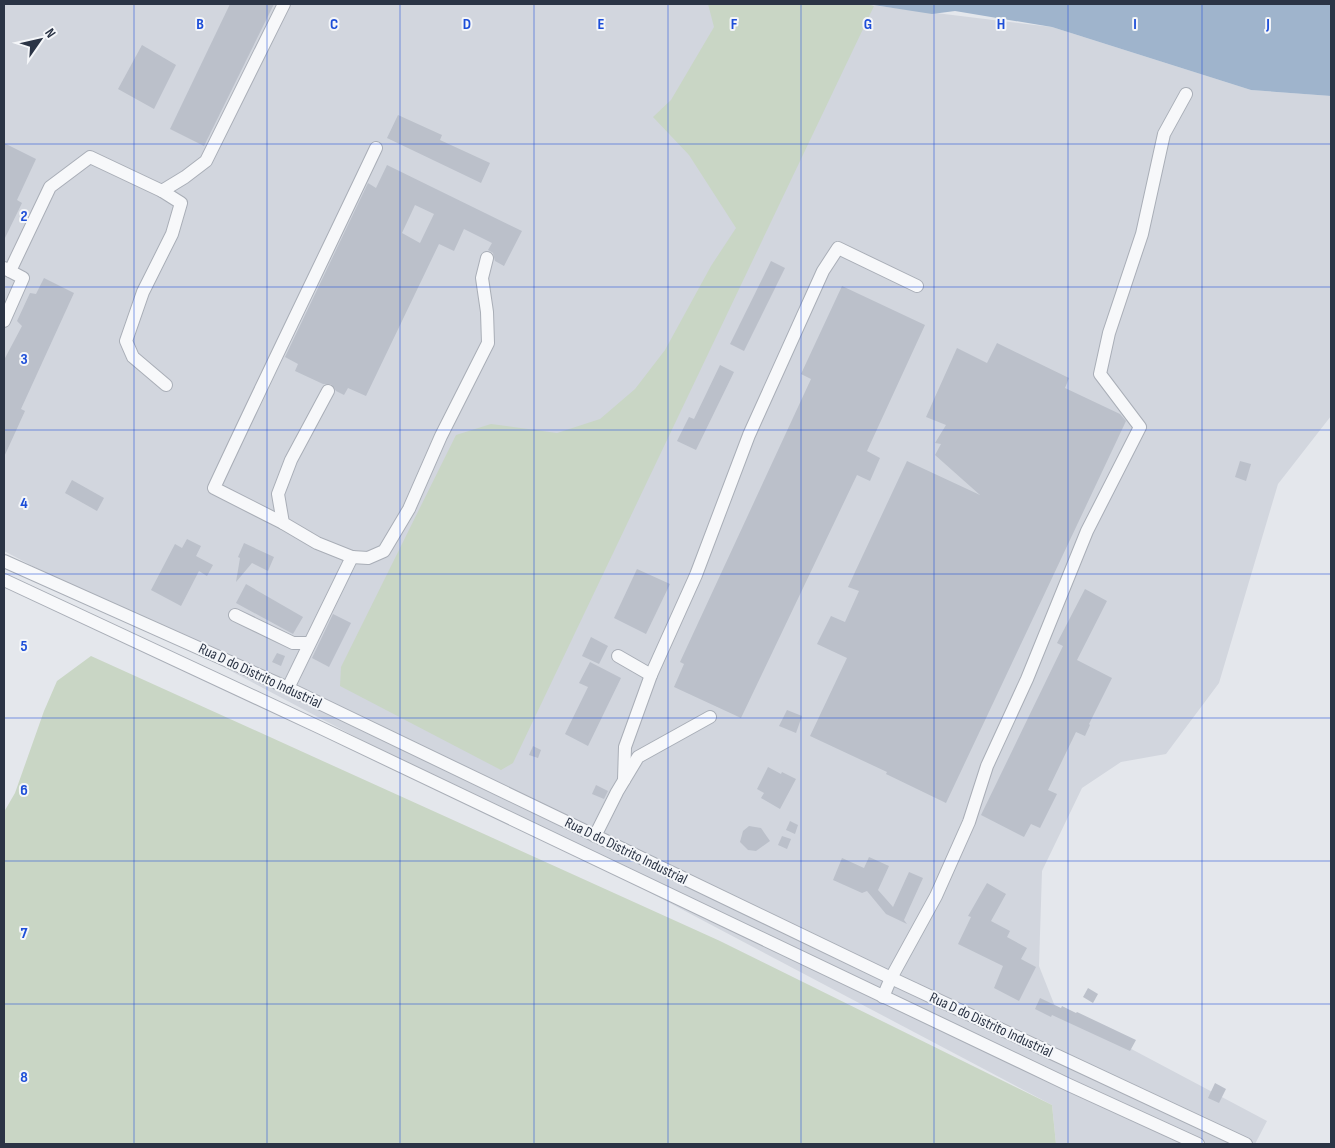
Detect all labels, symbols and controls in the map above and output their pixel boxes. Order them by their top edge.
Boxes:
north arrow [15,15,65,65]
text: B [196,15,204,34]
text: C [330,15,338,34]
text: D [463,15,471,34]
text: E [598,15,605,34]
text: F [731,15,738,34]
text: G [864,15,872,34]
text: H [997,15,1005,34]
text: I [1133,15,1137,34]
text: J [1265,15,1270,34]
text: N [41,25,60,41]
text: 2 [20,207,28,226]
text: 3 [20,350,28,369]
text: 4 [20,494,28,513]
text: 5 [20,637,28,656]
street label: Rua D do Distrito Industrial [195,639,325,713]
text: 6 [20,781,28,800]
street label: Rua D do Distrito Industrial [562,813,690,889]
text: 7 [21,924,28,943]
street label: Rua D do Distrito Industrial [926,988,1056,1062]
text: 8 [20,1068,28,1087]

